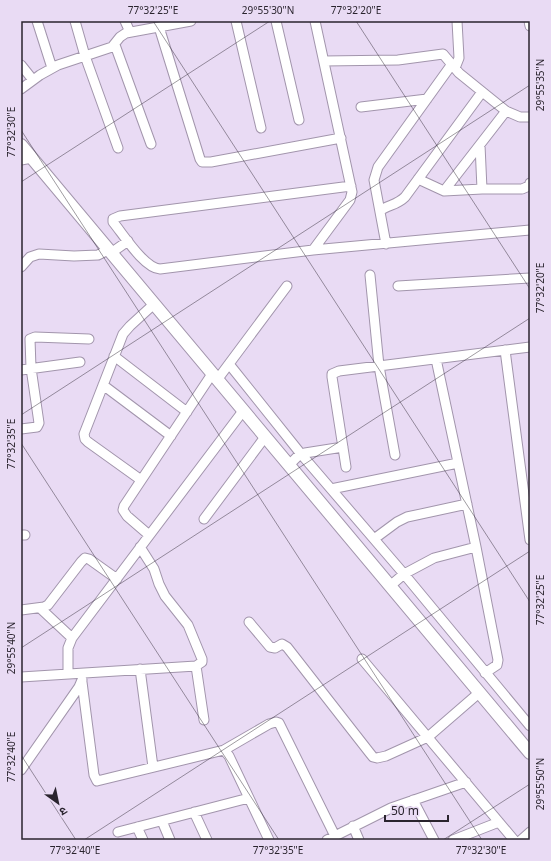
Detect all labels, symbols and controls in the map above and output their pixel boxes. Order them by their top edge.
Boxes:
text: 77°32'25"E [128,3,178,17]
text: 29°55'30"N [242,3,294,17]
text: 77°32'20"E [331,3,381,17]
text: 29°55'35"N [533,59,547,111]
text: 77°32'30"E [4,107,18,157]
text: 77°32'20"E [533,263,547,313]
text: 77°32'35"E [4,419,18,469]
text: 77°32'25"E [533,575,547,625]
text: 29°55'40"N [4,622,18,674]
text: 77°32'40"E [4,732,18,782]
text: 29°55'50"N [533,758,547,810]
north arrow [38,783,78,823]
scale bar [385,797,448,823]
text: 50 m [391,802,419,819]
text: उ [56,804,71,820]
text: 77°32'40"E [50,843,100,857]
text: 77°32'35"E [253,843,303,857]
text: 77°32'30"E [456,843,506,857]

